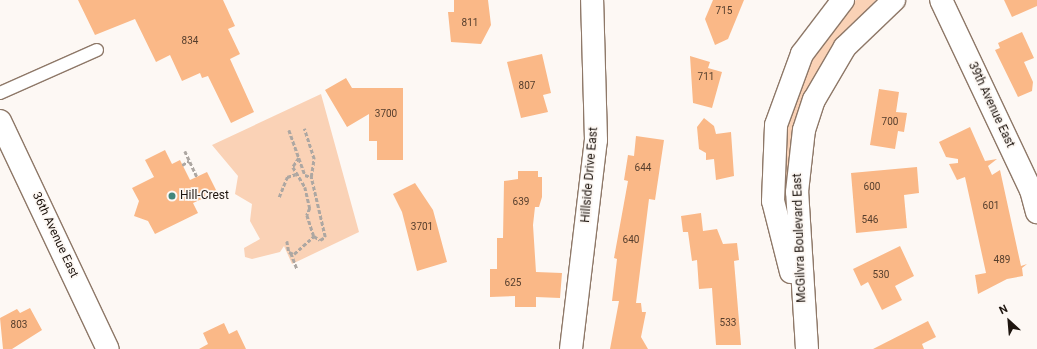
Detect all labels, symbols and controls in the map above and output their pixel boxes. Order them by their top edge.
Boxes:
house number: 715 [716,5,732,17]
house number: 811 [462,17,478,29]
house number: 834 [182,35,198,47]
street label: 39th Avenue East [965,60,1017,150]
house number: 711 [698,71,714,83]
house number: 807 [519,80,535,92]
house number: 3700 [375,108,397,120]
house number: 700 [882,116,898,128]
street label: Hillside Drive East [579,127,601,223]
house number: 644 [635,162,651,174]
street label: McGilvra Boulevard East [791,173,809,303]
house number: 600 [864,181,880,193]
place label: Hill-Crest [180,189,229,203]
street label: 36th Avenue East [29,190,81,280]
marker: Hill-Crest [167,191,177,201]
house number: 639 [513,196,529,208]
house number: 601 [983,200,999,212]
house number: 546 [862,214,878,226]
house number: 3701 [411,221,433,233]
house number: 640 [623,234,639,246]
house number: 489 [994,254,1010,266]
house number: 530 [873,269,889,281]
house number: 625 [505,277,521,289]
north arrow [989,301,1029,341]
text: N [997,302,1010,317]
house number: 533 [720,317,736,329]
house number: 803 [11,319,27,331]

